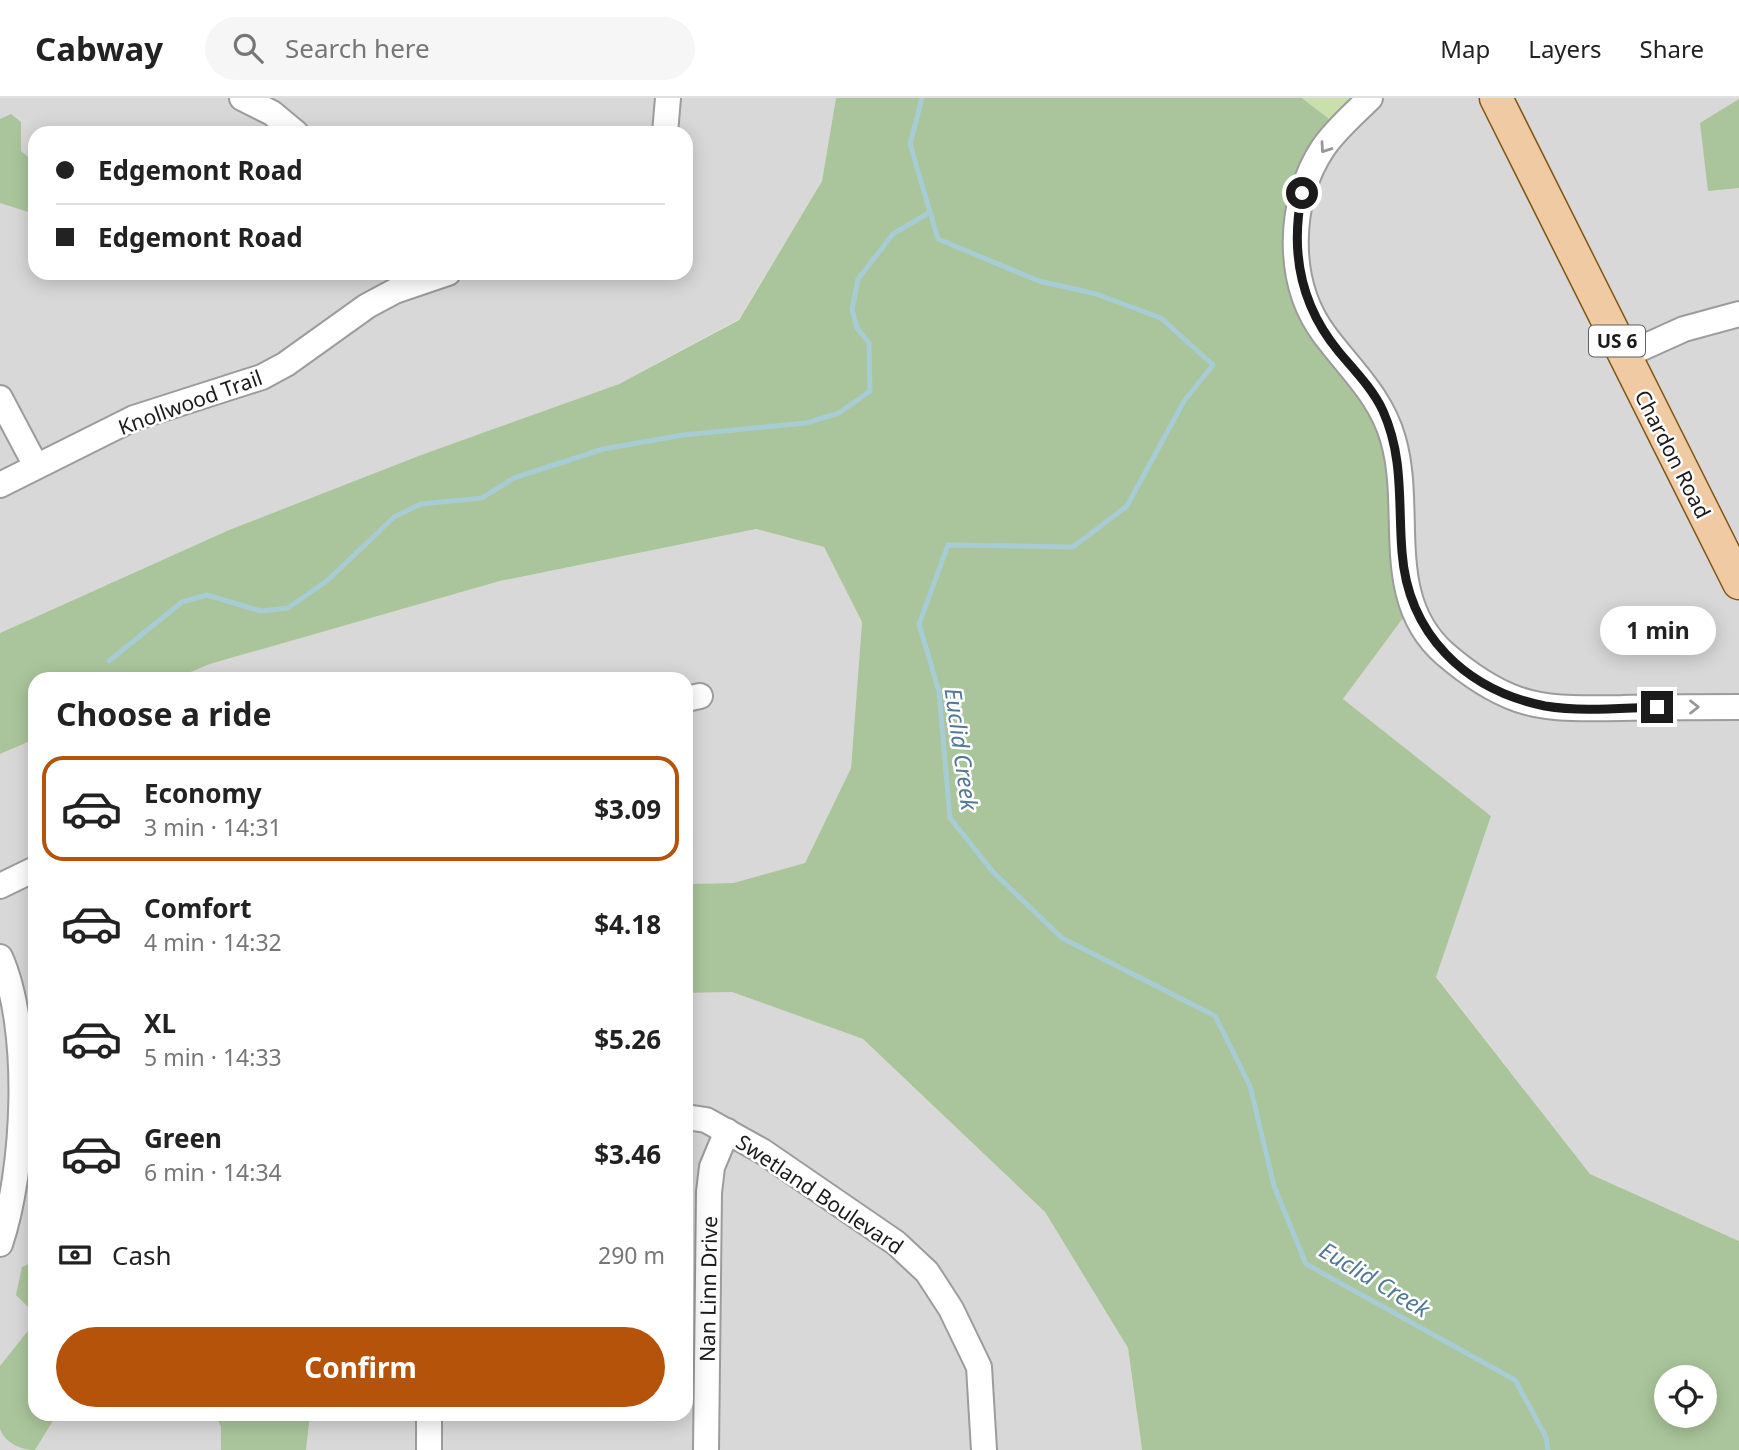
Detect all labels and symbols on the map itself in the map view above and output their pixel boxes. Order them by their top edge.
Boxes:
one-way arrow [1320,140,1333,153]
route start [1286,177,1318,209]
road number: US 6 [1589,326,1645,356]
street label: Knollwood Trail [114,363,266,441]
street label: Chardon Road [1629,385,1717,523]
callout: 1 min [1599,606,1715,654]
water label: Euclid Creek [938,686,987,814]
route end [1641,691,1673,723]
one-way arrow [1689,699,1700,715]
street label: Swetland Boulevard [731,1128,909,1260]
street label: Nan Linn Drive [693,1216,723,1362]
water label: Euclid Creek [1314,1234,1437,1325]

